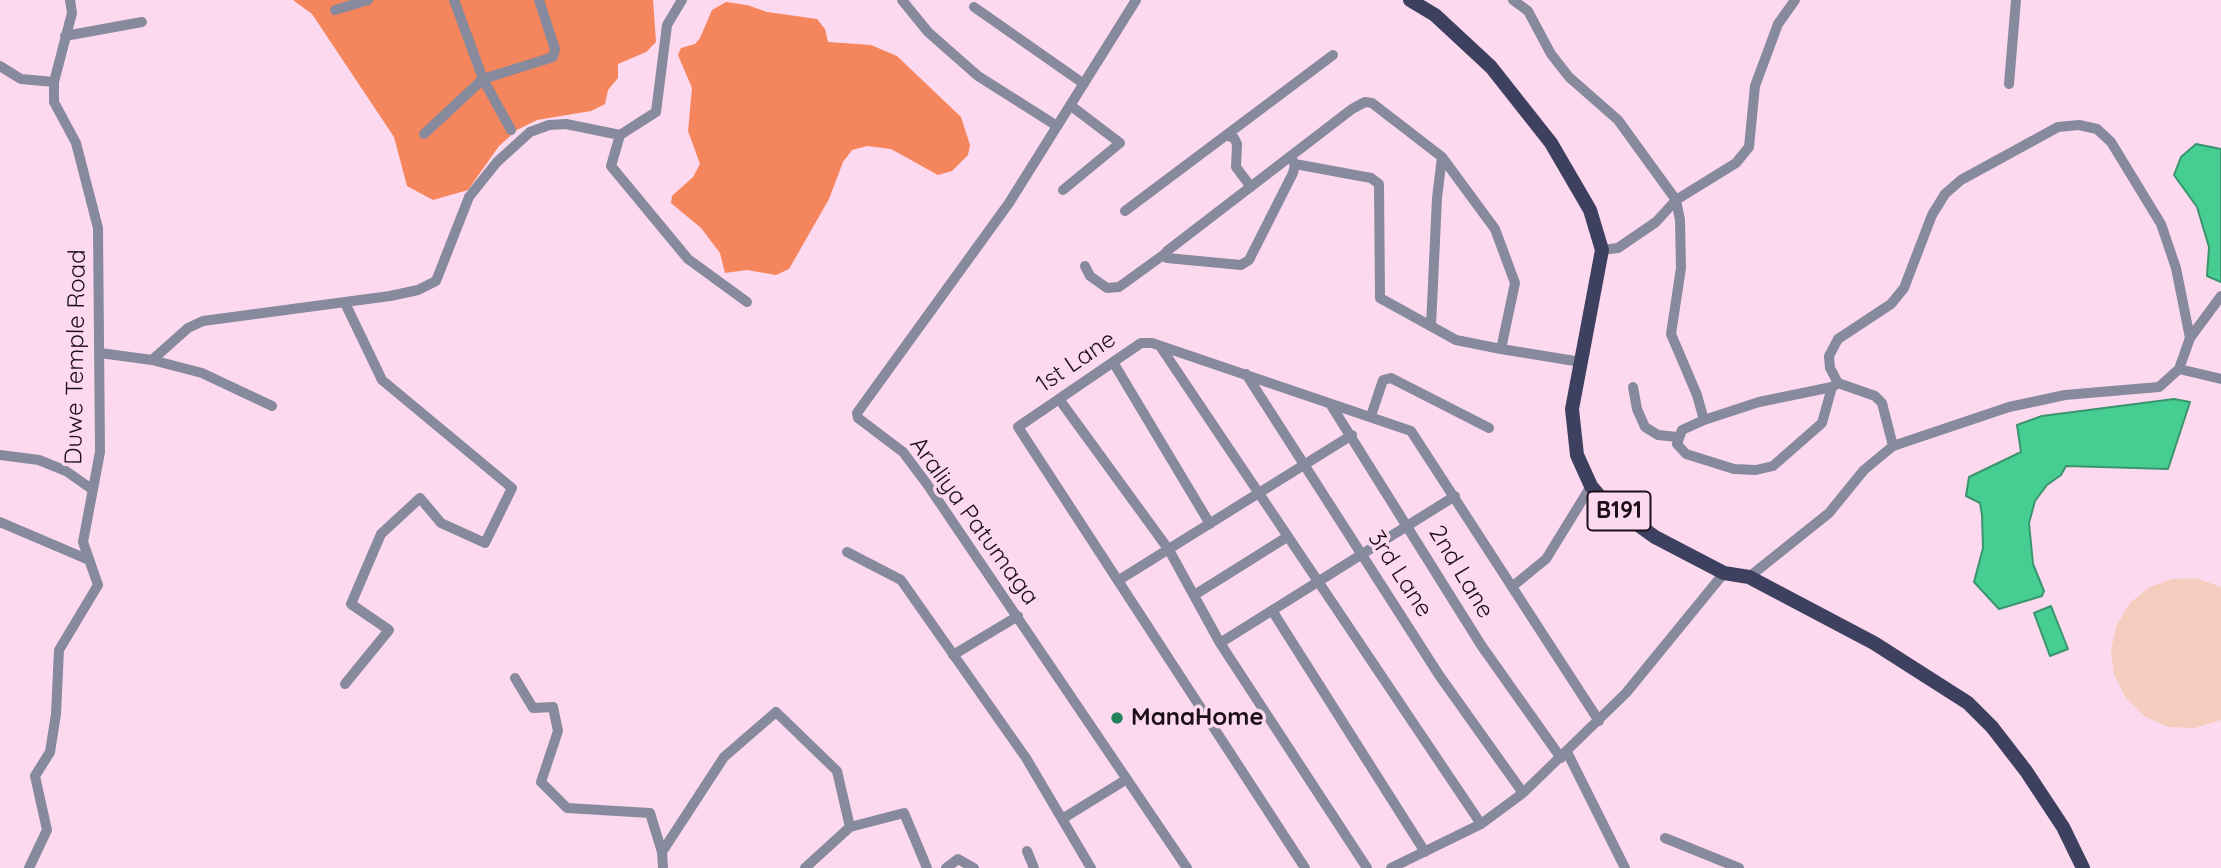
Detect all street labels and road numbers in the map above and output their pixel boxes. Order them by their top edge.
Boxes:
street label: Duwe Temple Road [60,249,92,465]
street label: 1st Lane [1031,325,1121,399]
street label: Araliya Patumaga [903,431,1045,611]
road number: B191 [1588,491,1650,530]
street label: 2nd Lane [1422,520,1500,624]
street label: 3rd Lane [1361,525,1439,623]

